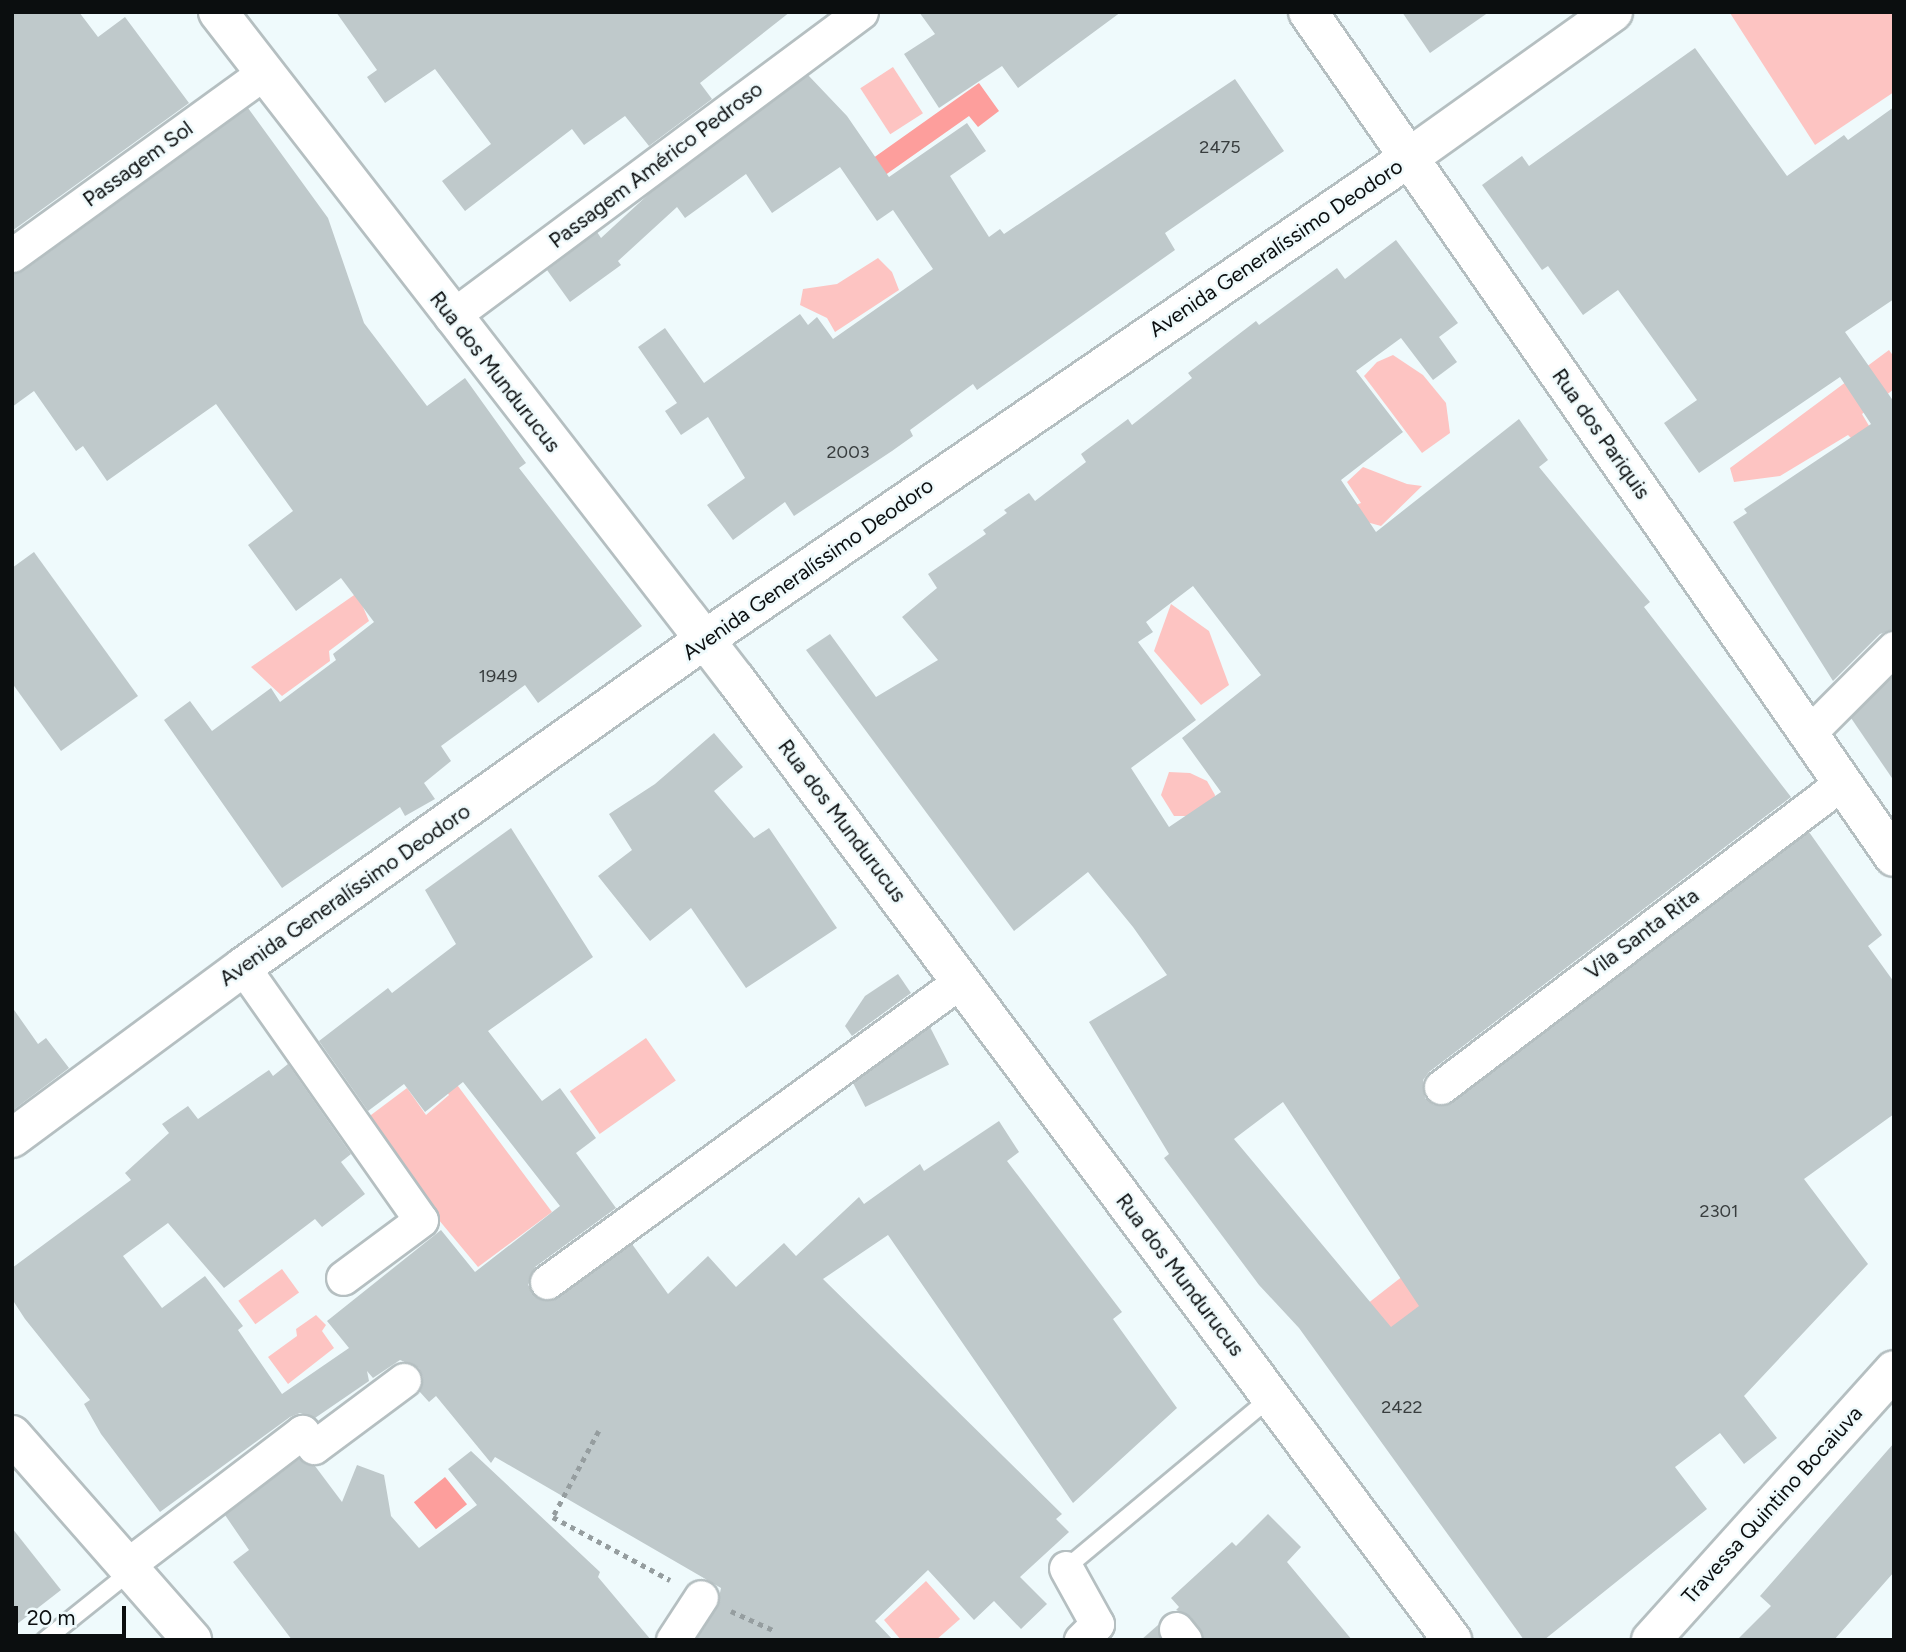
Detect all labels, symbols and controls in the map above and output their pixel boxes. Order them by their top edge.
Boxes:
street label: Passagem Américo Pedroso [544,76,768,254]
street label: Passagem Sol [78,116,198,212]
house number: 2475 [1199,136,1241,158]
street label: Avenida Generalíssimo Deodoro [1144,154,1408,342]
street label: Rua dos Mundurucus [424,287,566,457]
street label: Rua dos Pariquis [1547,364,1655,504]
house number: 2003 [827,441,869,463]
street label: Avenida Generalíssimo Deodoro [678,473,938,665]
house number: 1949 [479,665,517,687]
street label: Rua dos Mundurucus [773,735,911,907]
street label: Avenida Generalíssimo Deodoro [215,799,475,991]
street label: Vila Santa Rita [1580,883,1704,985]
street label: Rua dos Mundurucus [1111,1189,1249,1361]
house number: 2301 [1700,1200,1738,1222]
house number: 2422 [1381,1396,1423,1418]
street label: Travessa Quintino Bocaiuva [1676,1401,1868,1609]
scale bar [18,1592,130,1636]
text: 20 m [27,1605,75,1630]

